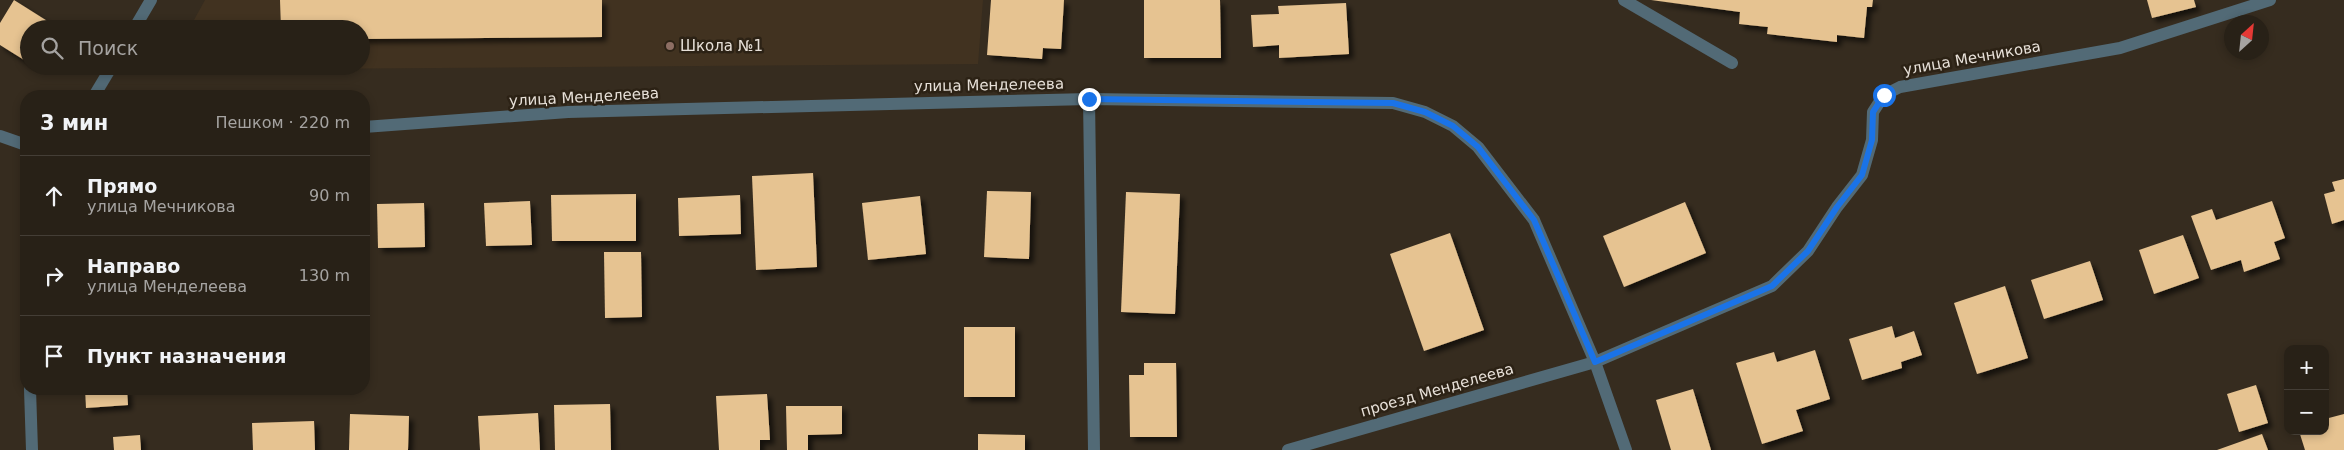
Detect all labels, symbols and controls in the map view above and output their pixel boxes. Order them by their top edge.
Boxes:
north arrow [2224,15,2269,60]
search box [20,20,370,75]
icon: search [38,34,66,62]
text: Поиск [78,37,138,59]
place label: Школа №1 [680,37,763,55]
street label: улица Мечникова [1902,37,2042,79]
marker: Школа №1 [664,40,676,52]
street label: улица Менделеева [914,75,1064,95]
street label: улица Менделеева [509,84,659,110]
route start [1873,84,1896,107]
route end [1078,88,1101,111]
text: 3 мин [40,111,108,135]
text: Пешком · 220 m [215,113,350,132]
text: Прямо [87,175,157,197]
icon: ahead [40,182,68,210]
text: 90 m [309,186,350,205]
text: улица Мечникова [87,197,236,216]
text: Направо [87,255,180,277]
icon: right [40,262,68,290]
text: 130 m [299,266,350,285]
text: улица Менделеева [87,277,247,296]
icon: arrive [40,342,68,370]
text: Пункт назначения [87,345,286,367]
map controls [2284,345,2329,435]
button: + [2284,345,2329,390]
street label: проезд Менделеева [1358,360,1516,420]
button: − [2284,390,2329,435]

